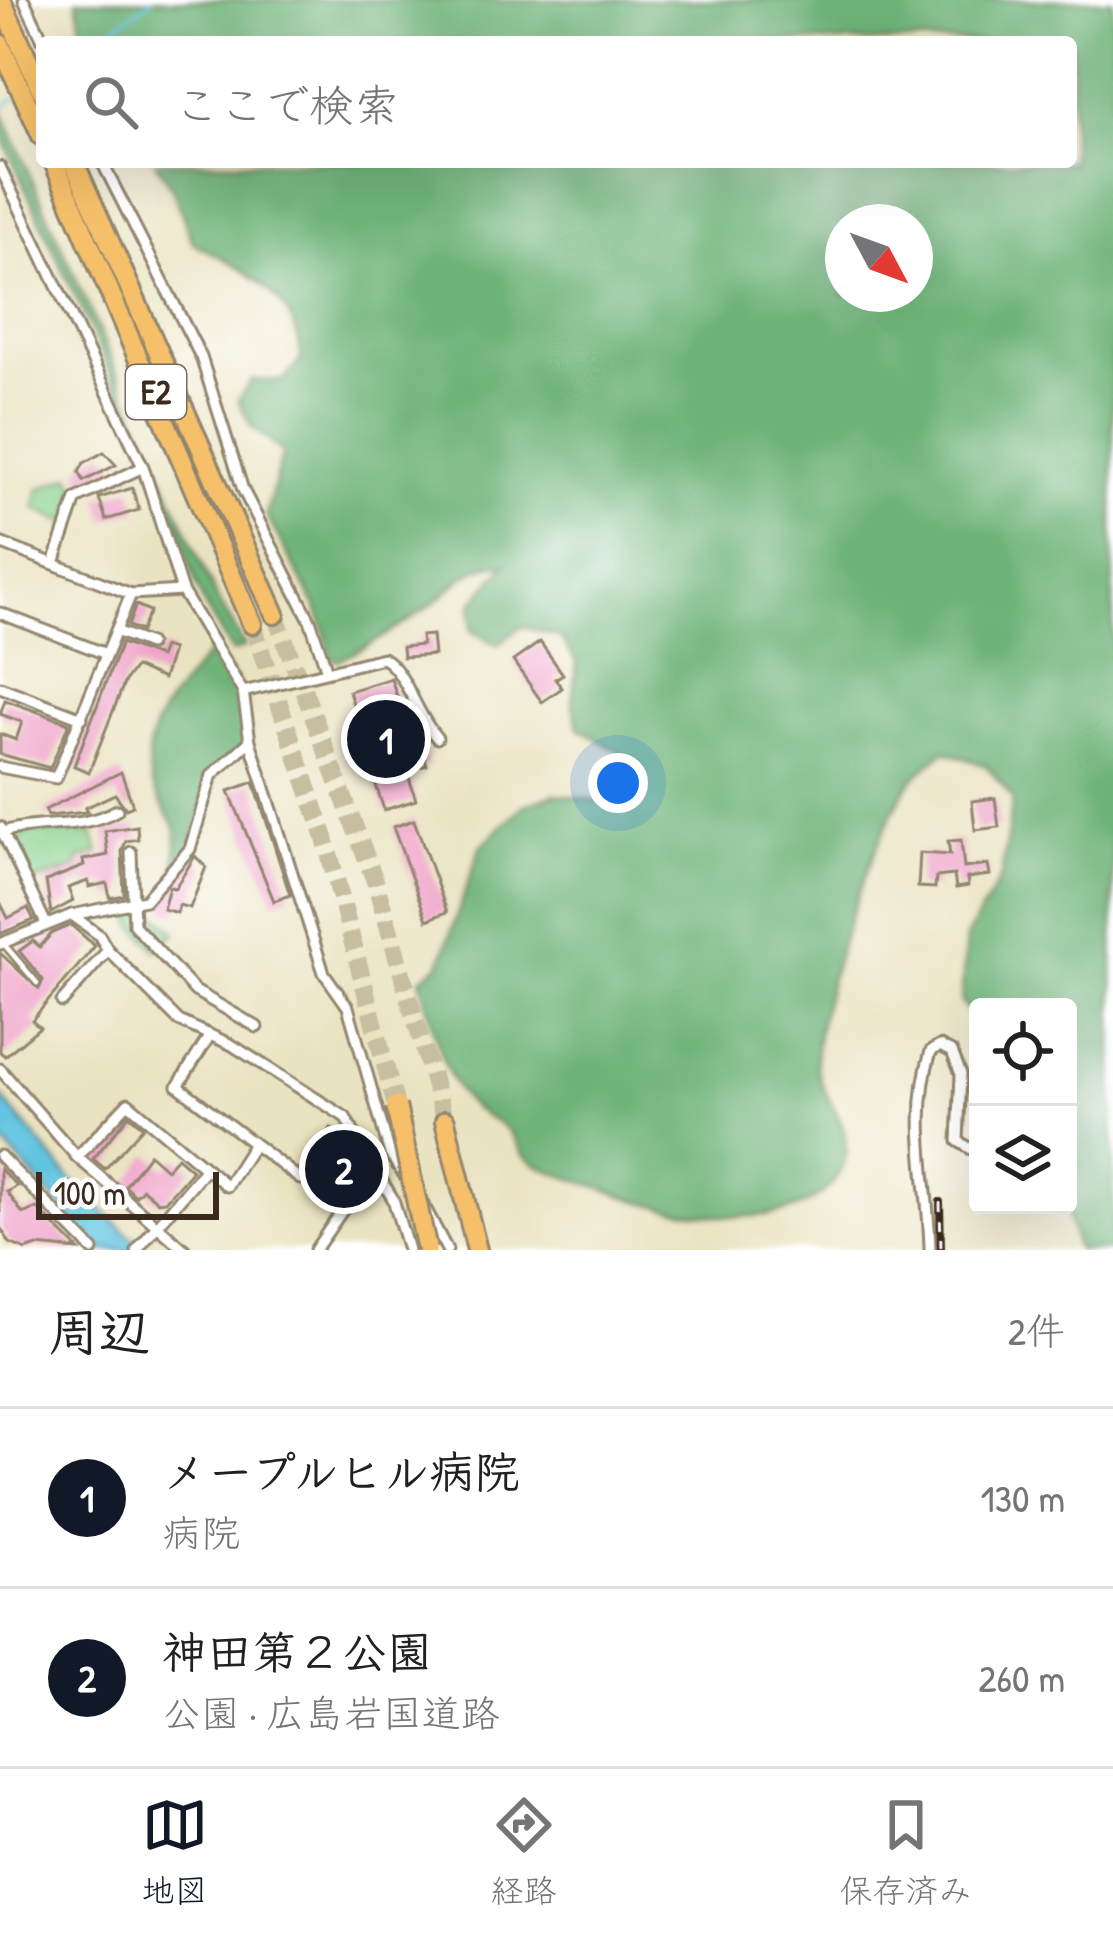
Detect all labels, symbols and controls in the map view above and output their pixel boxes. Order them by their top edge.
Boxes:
search box [36,36,1077,168]
icon: search [78,69,144,135]
text: ここで検索 [174,74,399,135]
north arrow [825,204,933,312]
road number: E2 [126,365,186,419]
pin: 1 [347,694,425,784]
your location [588,753,648,813]
map controls [969,998,1077,1214]
button: locate [969,998,1077,1106]
button: layers [969,1106,1077,1214]
pin: 2 [305,1124,383,1214]
scale bar [36,1166,219,1219]
text: 100 m [54,1171,126,1215]
text: 周辺 [48,1297,150,1366]
text: 2件 [1008,1304,1065,1357]
text: メープルヒル病院 [162,1441,519,1502]
text: 1 [80,1471,94,1524]
text: 130 m [980,1471,1065,1524]
text: 病院 [162,1506,240,1559]
text: 神田第２公園 [162,1621,432,1682]
text: 2 [78,1651,96,1704]
text: 260 m [978,1651,1065,1704]
text: 公園 · 広島岩国道路 [162,1686,500,1739]
tab: 地図 [142,1792,208,1912]
tab: 経路 [491,1792,557,1912]
tab: 保存済み [840,1792,972,1912]

